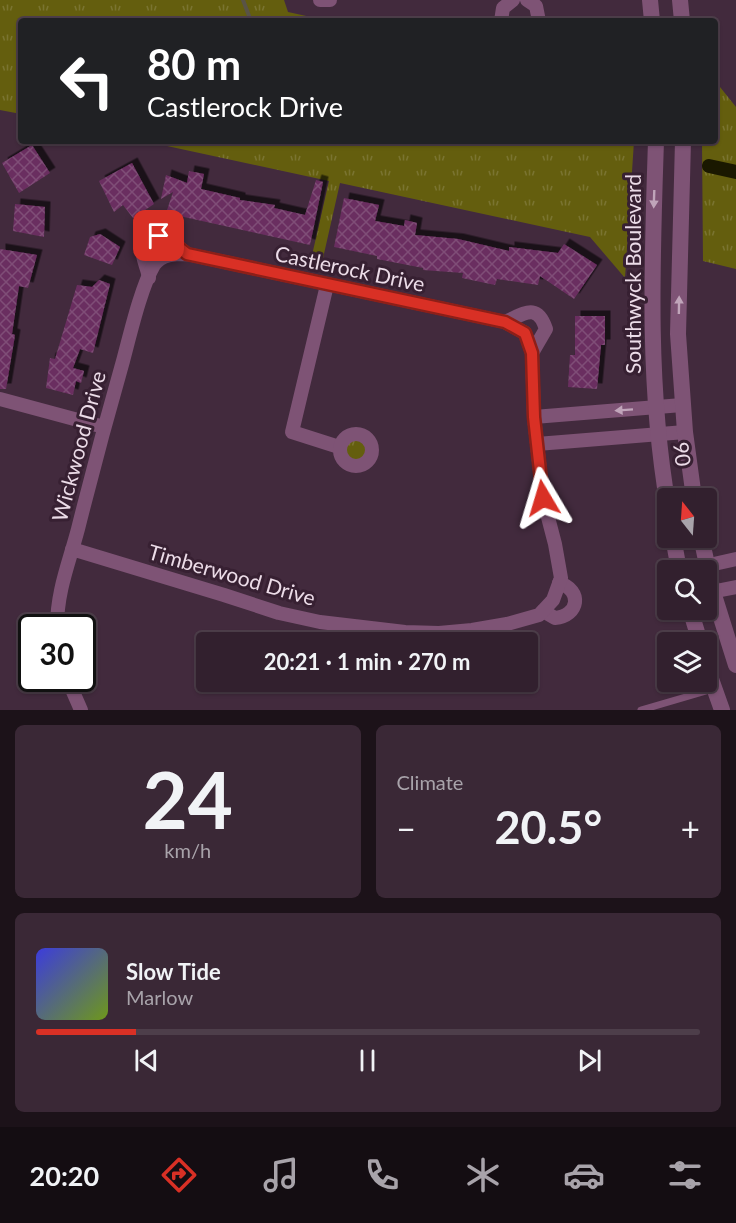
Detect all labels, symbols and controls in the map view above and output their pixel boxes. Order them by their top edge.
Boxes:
text: 80 m [147,39,241,89]
icon: left [48,42,126,120]
text: Castlerock Drive [147,90,343,123]
street label: Southwyck Boulevard [620,174,645,374]
one-way arrow [649,190,659,209]
pin [133,210,184,261]
icon: arrive [142,219,175,252]
street label: Castlerock Drive [273,240,427,296]
one-way arrow [674,296,684,315]
street label: Wickwood Drive [46,368,110,524]
one-way arrow [615,405,634,415]
street label: 90 [669,440,697,468]
position arrow [511,466,575,530]
north arrow [657,488,717,548]
map controls [657,488,717,692]
street label: Timberwood Drive [146,538,318,610]
button: search [657,560,717,620]
speed limit sign: 30 [18,614,96,692]
button: layers [657,632,717,692]
text: 20:21 · 1 min · 270 m [264,648,470,675]
text: 24 [143,752,233,846]
text: Climate [397,770,463,794]
text: 20.5° [494,800,602,854]
text: − [397,808,416,848]
text: + [681,808,700,848]
text: km/h [164,838,211,862]
text: Slow Tide [126,958,221,985]
text: Marlow [126,985,193,1009]
icon: previous [130,1044,163,1077]
icon: pause [351,1044,384,1077]
icon: next [573,1044,606,1077]
icon: directions [158,1154,200,1196]
icon: music [260,1154,302,1196]
icon: phone [361,1154,403,1196]
icon: climate [462,1154,504,1196]
icon: car [563,1154,605,1196]
icon: filters [664,1154,706,1196]
text: 20:20 [30,1159,99,1192]

